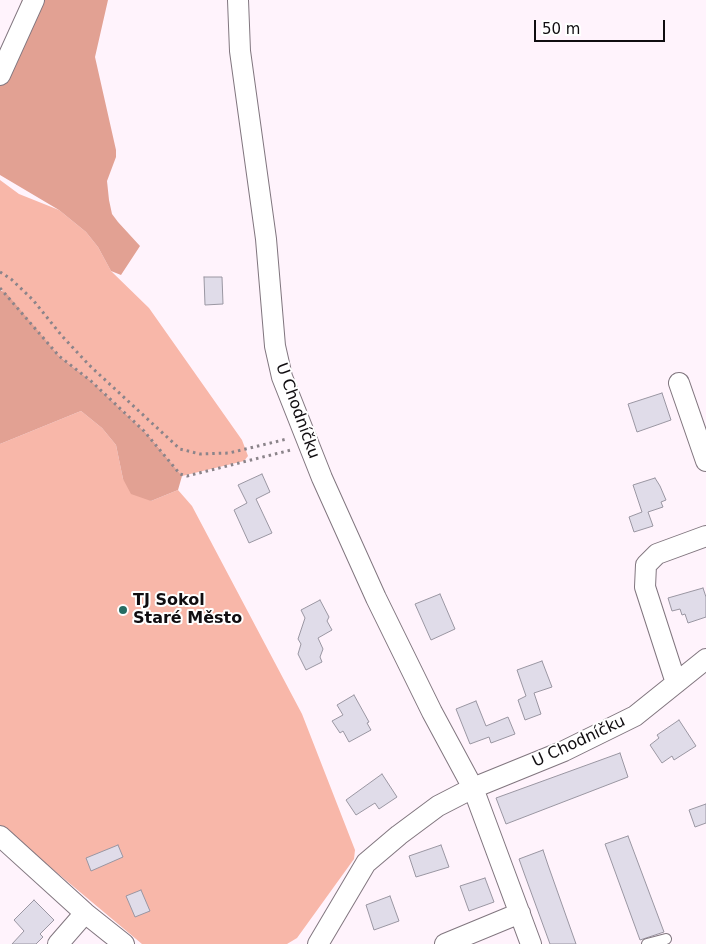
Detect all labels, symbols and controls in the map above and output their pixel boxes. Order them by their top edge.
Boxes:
scale bar [536,10,667,42]
text: 50 m [542,20,580,38]
street label: U Chodníčku [271,361,323,461]
place label: TJ Sokol Staré Město [133,591,242,629]
marker: TJ Sokol Staré Město [117,604,129,616]
street label: U Chodníčku [529,712,629,772]

